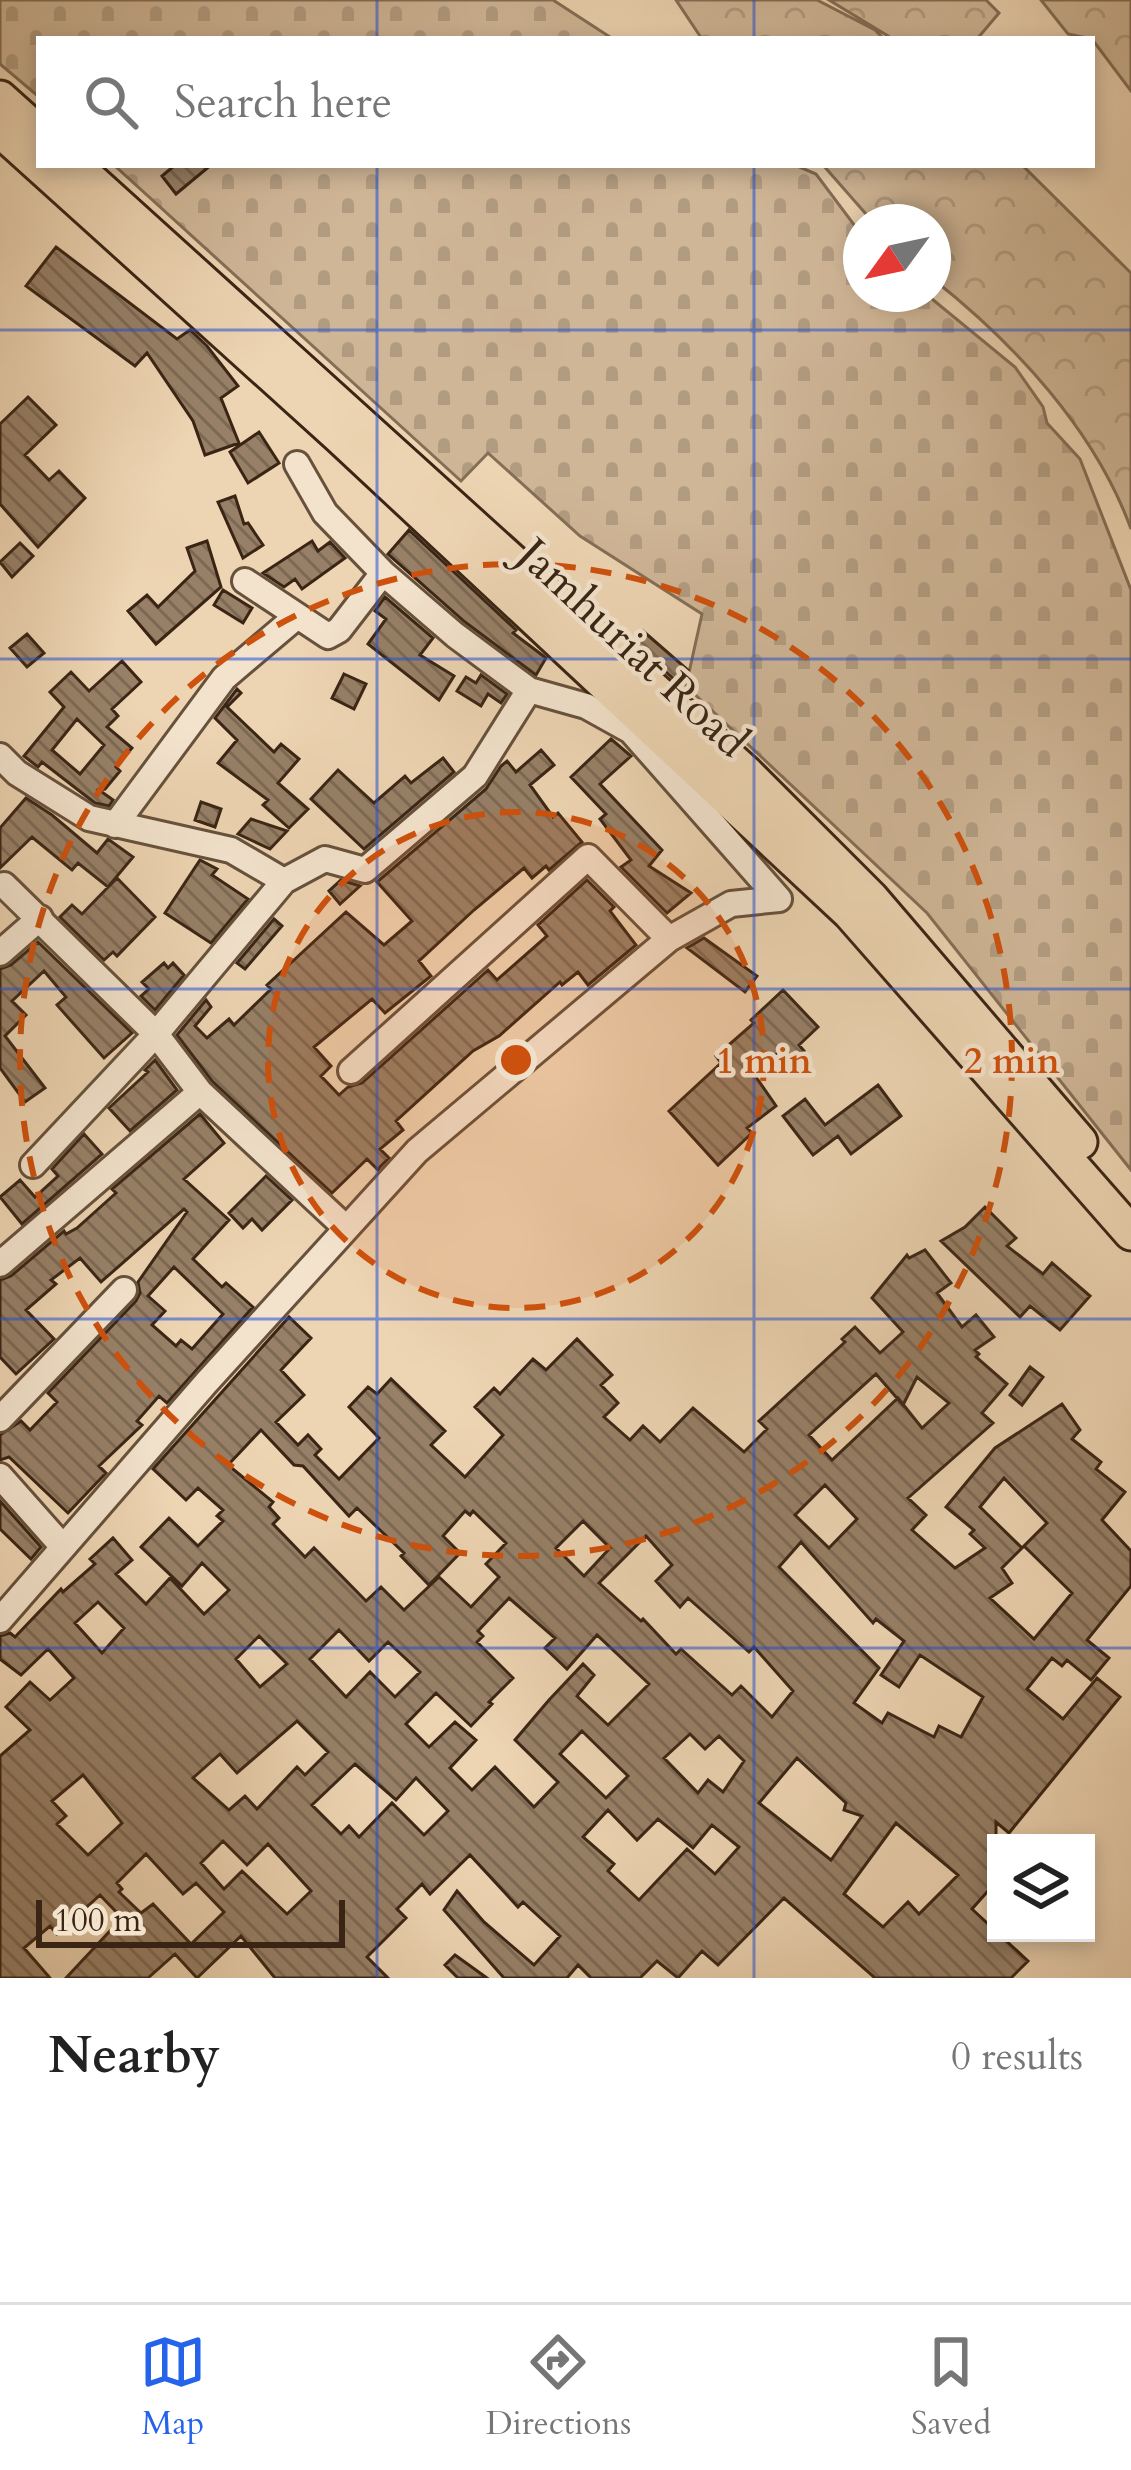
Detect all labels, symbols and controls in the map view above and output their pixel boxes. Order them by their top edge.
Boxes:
search box [36,36,1095,168]
icon: search [78,69,144,135]
text: Search here [174,72,392,133]
north arrow [843,204,951,312]
street label: Jamhuriat Road [500,521,762,771]
text: 1 min [716,1037,812,1086]
text: 2 min [964,1037,1060,1086]
centre of rings [495,1039,537,1081]
map controls [987,1834,1095,1942]
button: layers [987,1834,1095,1942]
scale bar [36,1894,345,1947]
text: 100 m [54,1898,141,1943]
text: Nearby [48,2021,220,2091]
text: 0 results [951,2030,1083,2083]
tab: Map [140,2329,206,2446]
tab: Directions [486,2329,631,2446]
tab: Saved [911,2329,991,2446]

